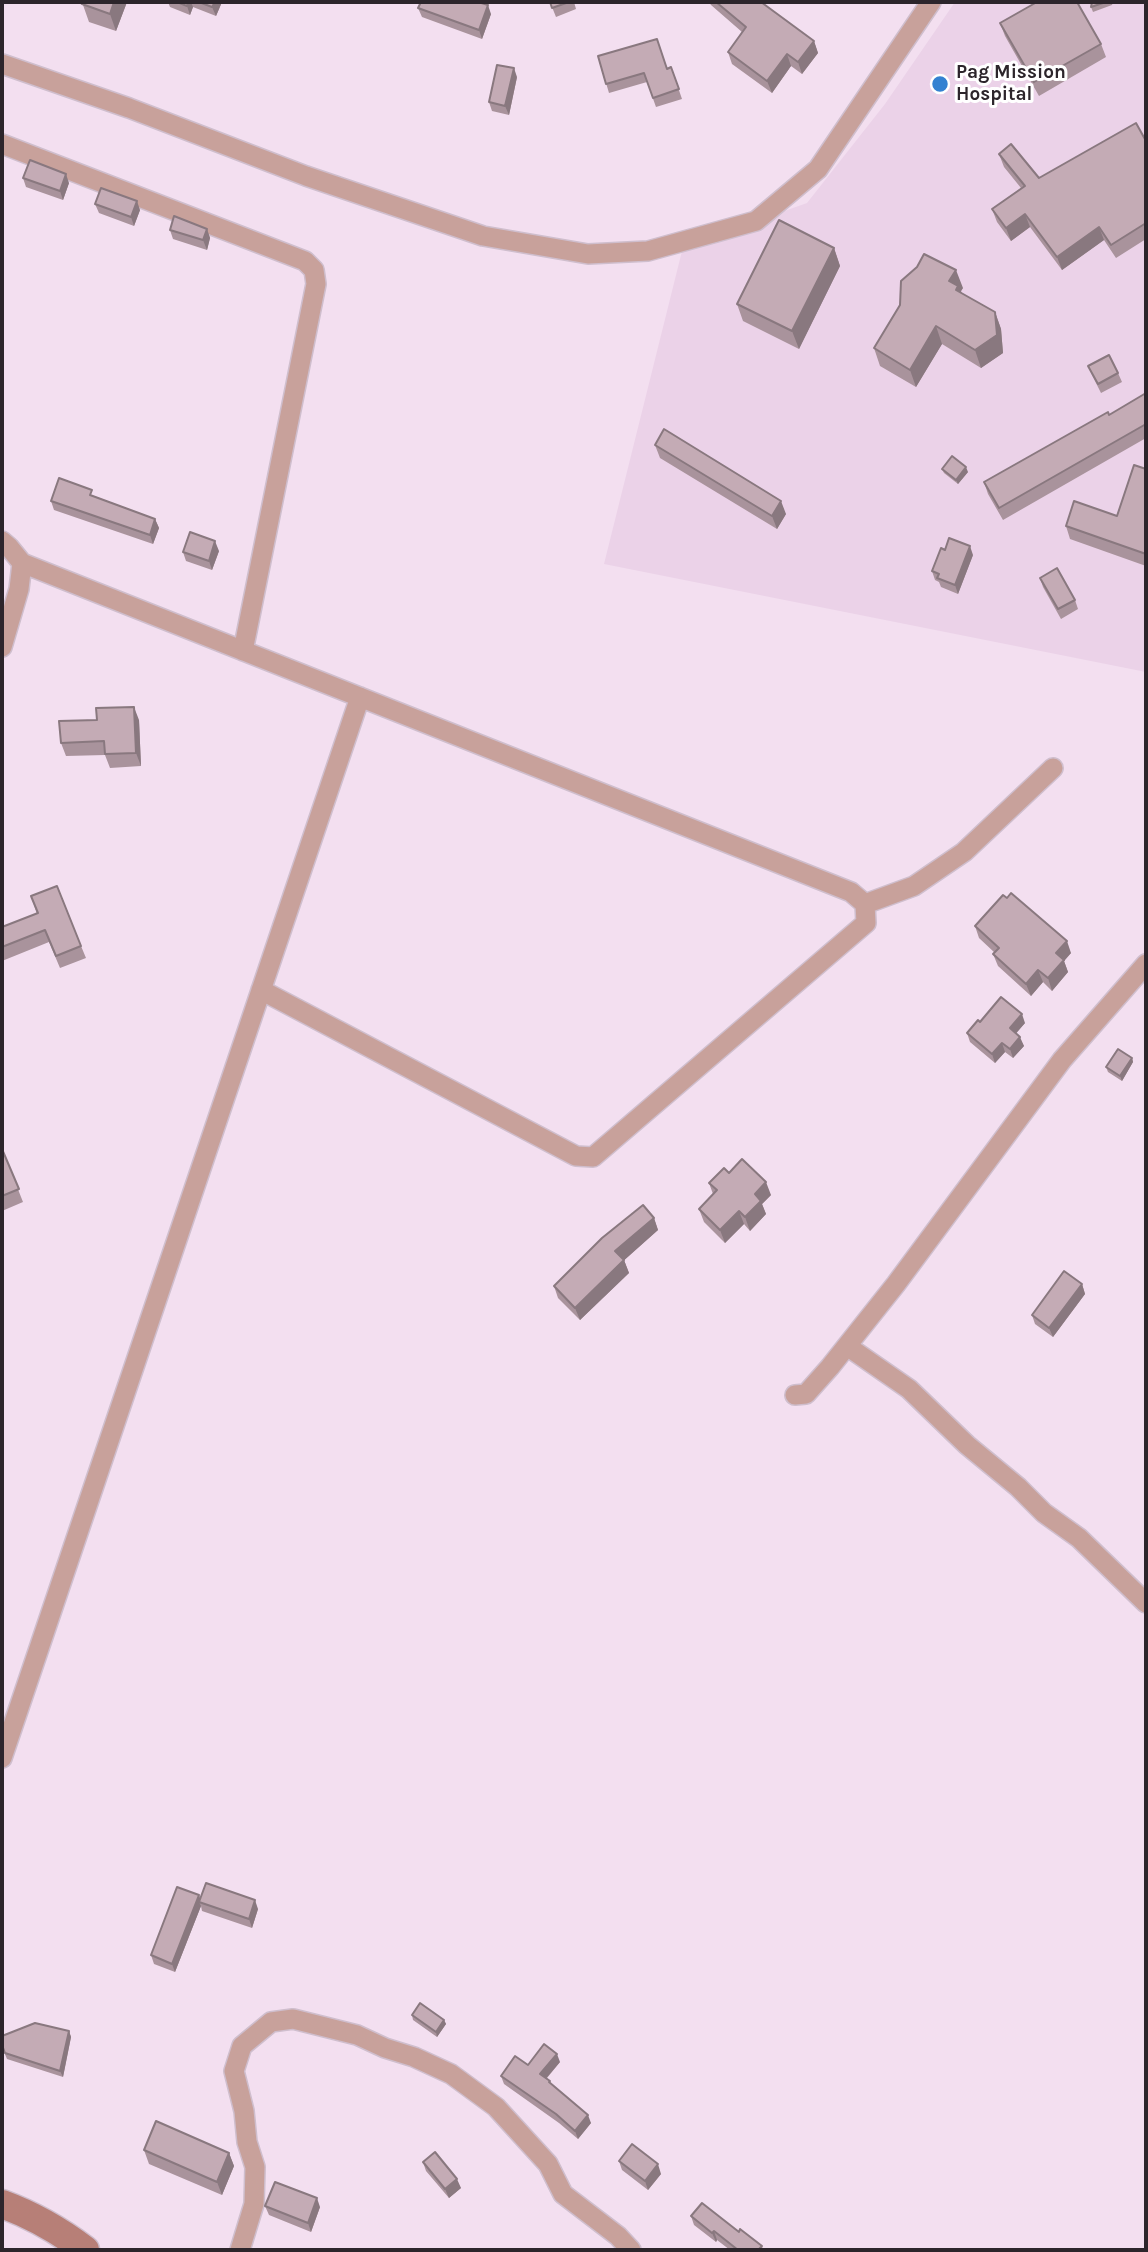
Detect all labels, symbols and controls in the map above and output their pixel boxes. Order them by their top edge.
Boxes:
place label: Pag Mission Hospital [956,62,1066,106]
marker: Pag Mission Hospital [930,74,950,94]

